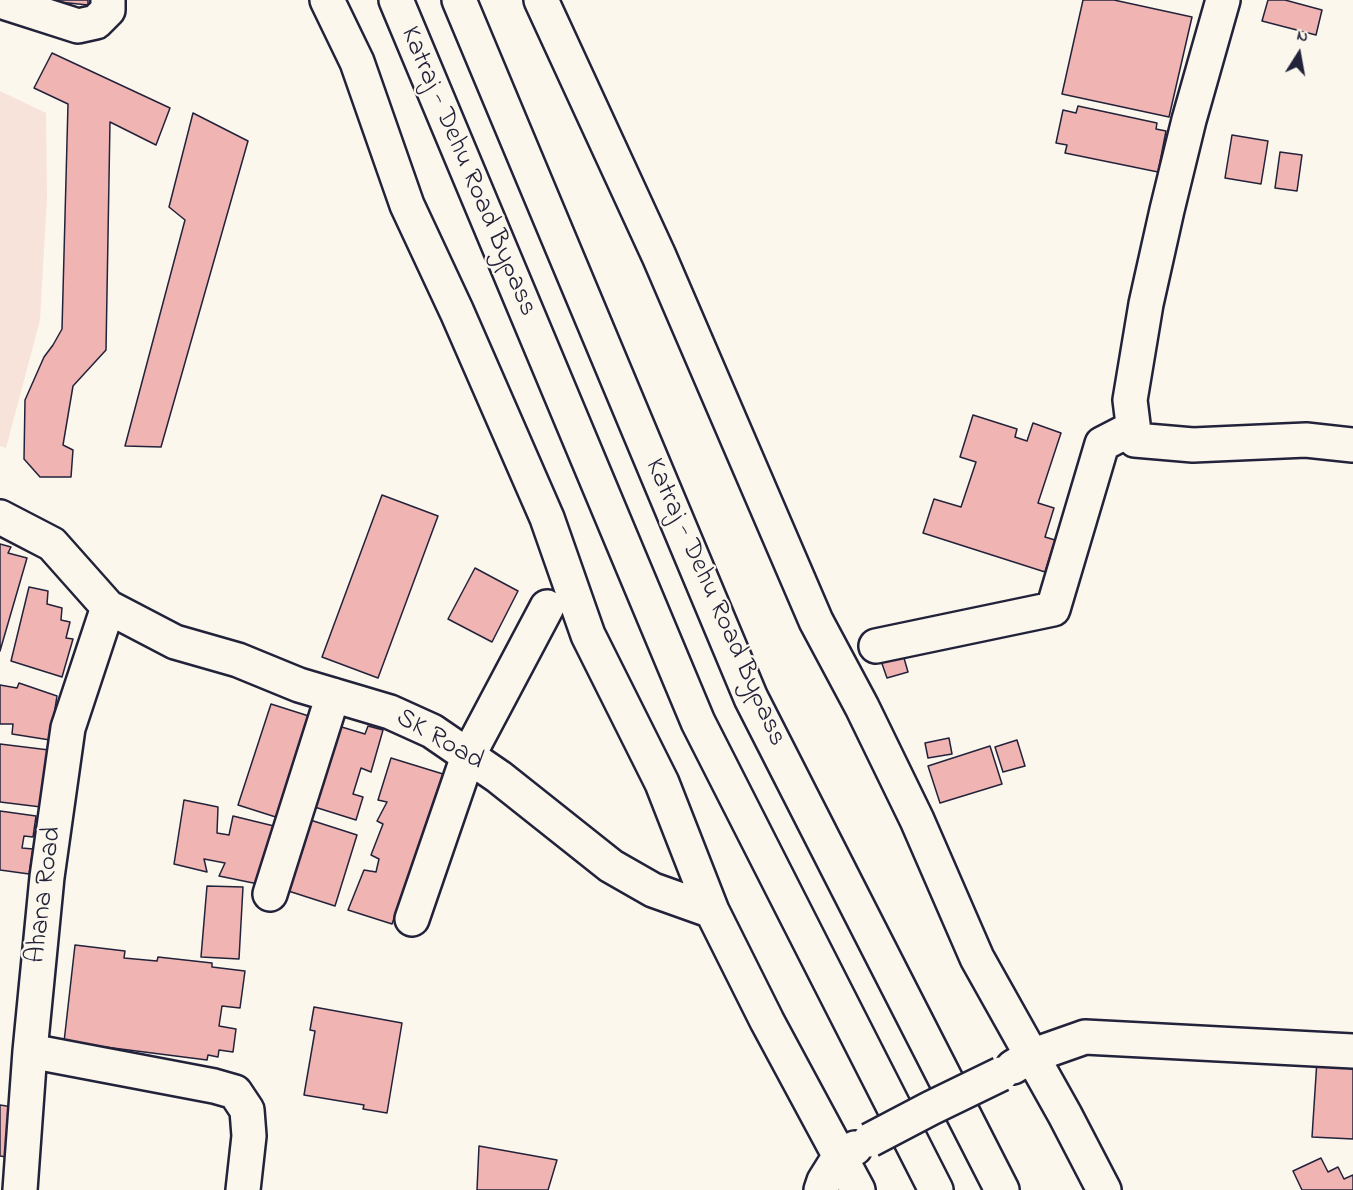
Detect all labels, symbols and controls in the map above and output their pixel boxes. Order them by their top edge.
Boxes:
street label: Katraj - Dehu Road Bypass [391,23,543,321]
north arrow [1269,24,1329,84]
text: N [1295,24,1310,49]
street label: Katraj - Dehu Road Bypass [636,454,792,752]
street label: SK Road [389,703,489,779]
street label: Ahana Road [22,825,70,965]

